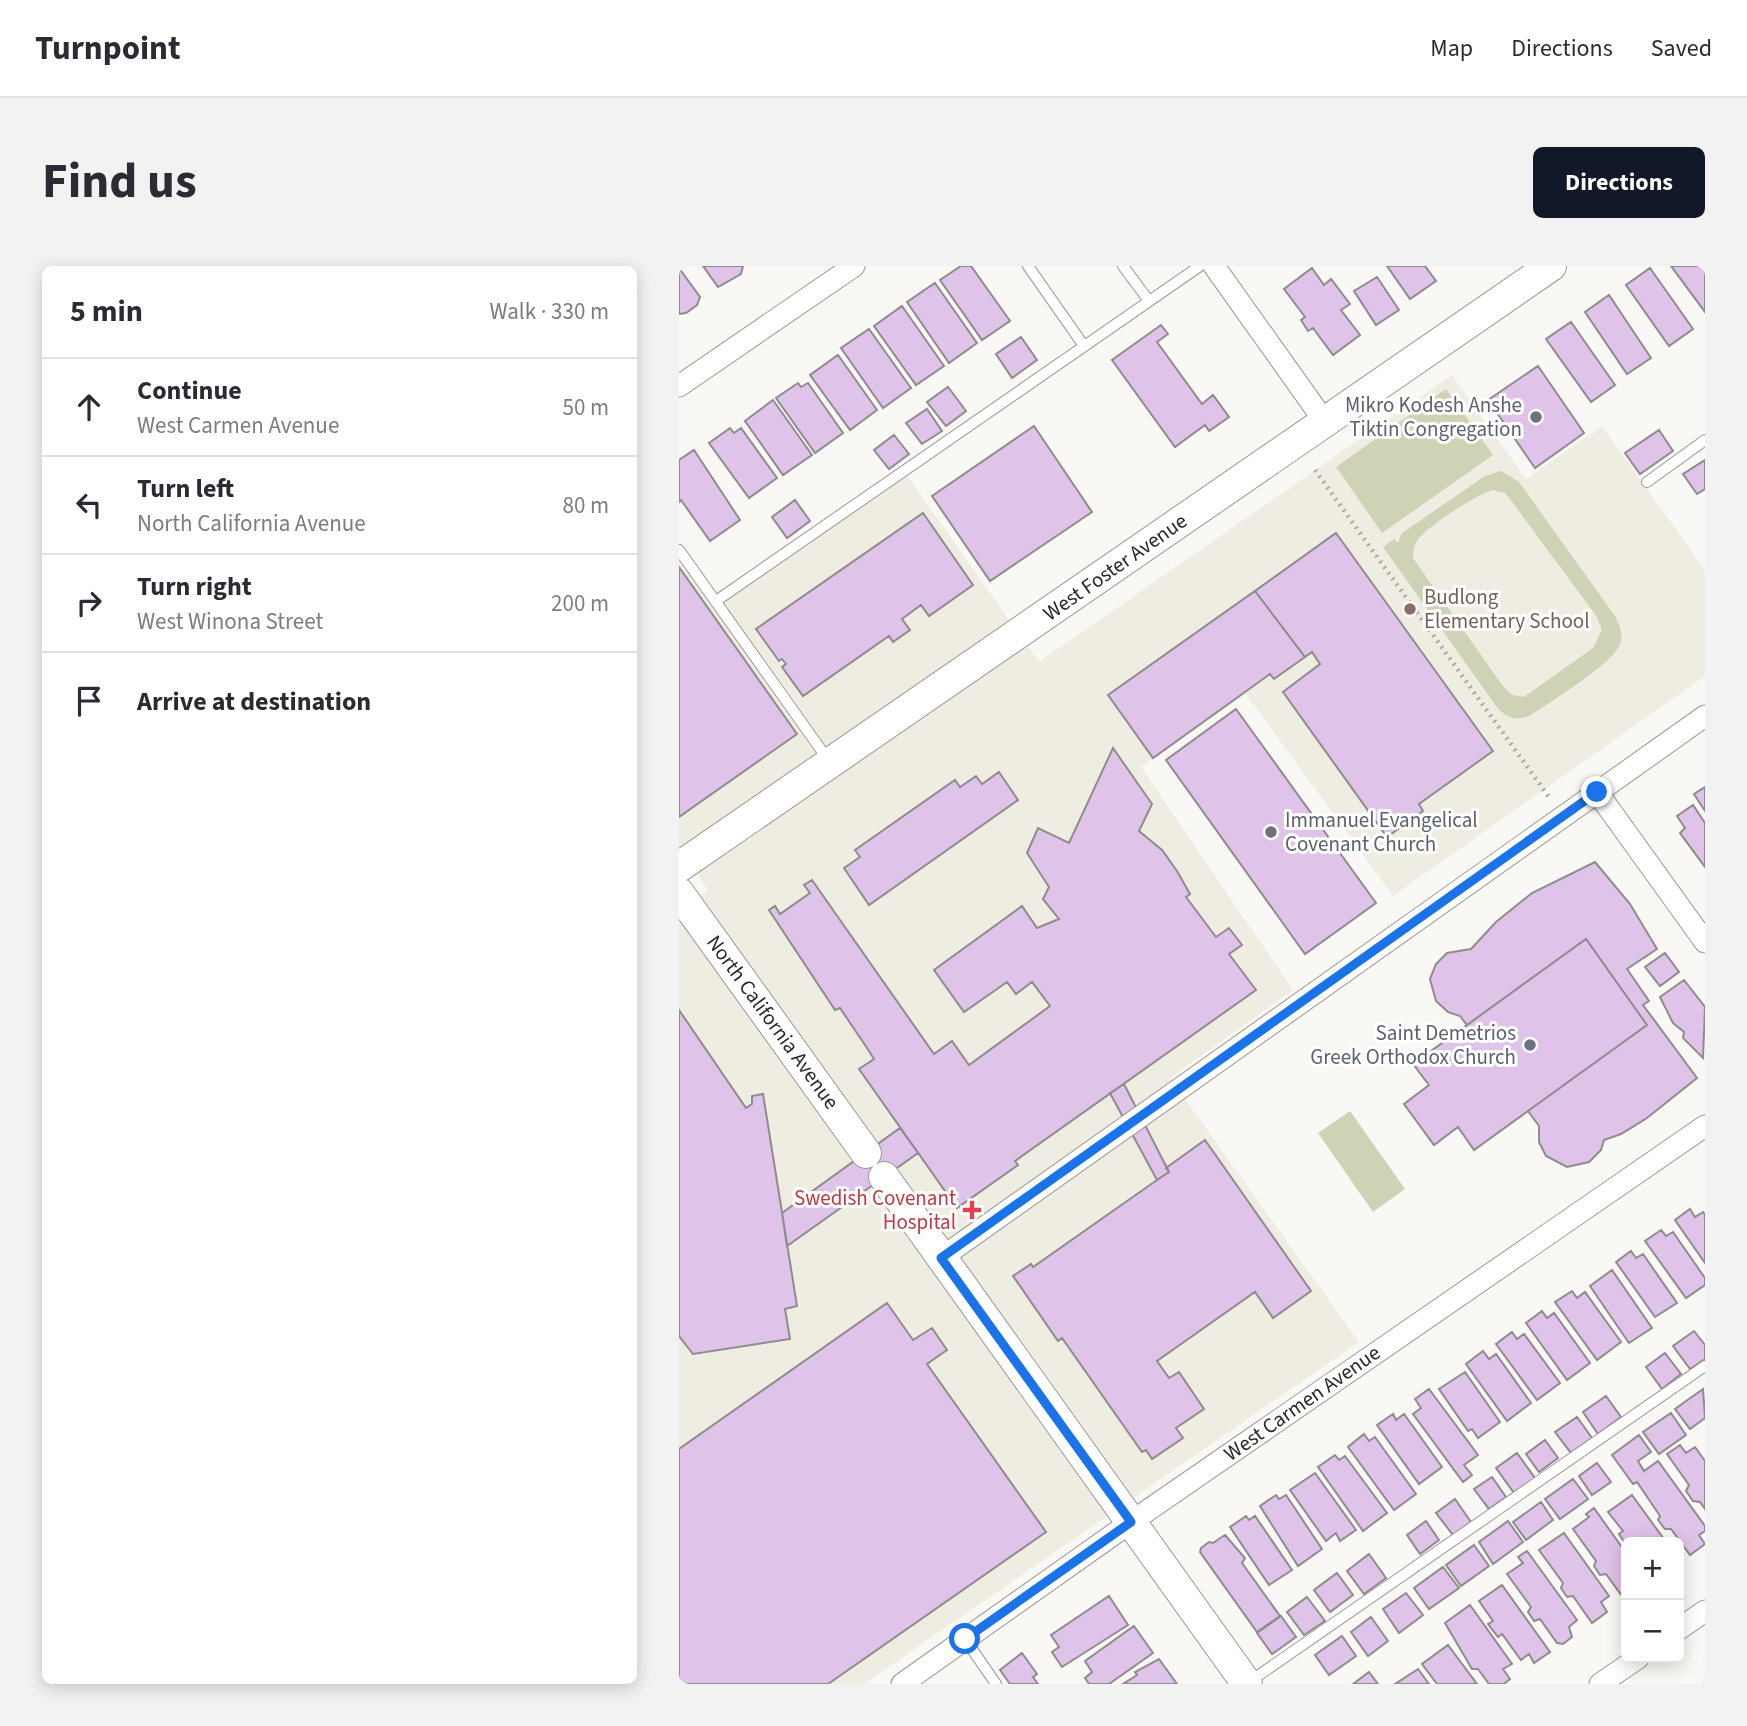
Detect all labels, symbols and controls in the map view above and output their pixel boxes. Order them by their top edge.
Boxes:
text: Turnpoint [35,25,181,72]
text: Map [1430,31,1473,66]
text: Directions [1511,31,1613,66]
text: Saved [1651,31,1712,66]
text: Find us [42,147,197,217]
button: Directions [1533,147,1705,218]
text: 5 min [70,290,143,333]
text: Walk · 330 m [490,295,609,328]
text: Continue [137,372,242,409]
icon: ahead [70,388,108,426]
place label: Mikro Kodesh Anshe Tiktin Congregation [1345,390,1522,444]
text: 50 m [562,391,609,424]
text: West Carmen Avenue [137,409,339,442]
marker: Mikro Kodesh Anshe Tiktin Congregation [1528,409,1544,425]
text: Turn left [137,470,234,507]
icon: left [70,486,108,524]
text: 80 m [562,489,609,522]
street label: West Foster Avenue [1037,506,1193,628]
text: North California Avenue [137,507,366,540]
text: Turn right [137,568,252,605]
place label: Budlong Elementary School [1424,582,1590,636]
icon: right [70,584,108,622]
text: 200 m [551,587,609,620]
marker: Budlong Elementary School [1402,601,1418,617]
text: West Winona Street [137,605,323,638]
icon: arrive [70,682,108,720]
text: Arrive at destination [137,683,371,720]
route end [1581,776,1612,807]
place label: Immanuel Evangelical Covenant Church [1285,805,1478,859]
marker: Immanuel Evangelical Covenant Church [1263,824,1279,840]
street label: North California Avenue [699,929,847,1115]
place label: Saint Demetrios Greek Orthodox Church [1310,1018,1516,1072]
marker: Saint Demetrios Greek Orthodox Church [1522,1037,1538,1053]
place label: Swedish Covenant Hospital [794,1183,956,1237]
marker: Swedish Covenant Hospital [962,1200,982,1220]
street label: West Carmen Avenue [1218,1338,1386,1468]
map controls [1621,1537,1684,1663]
button: + [1621,1537,1684,1600]
button: − [1621,1600,1684,1663]
route start [949,1623,980,1654]

